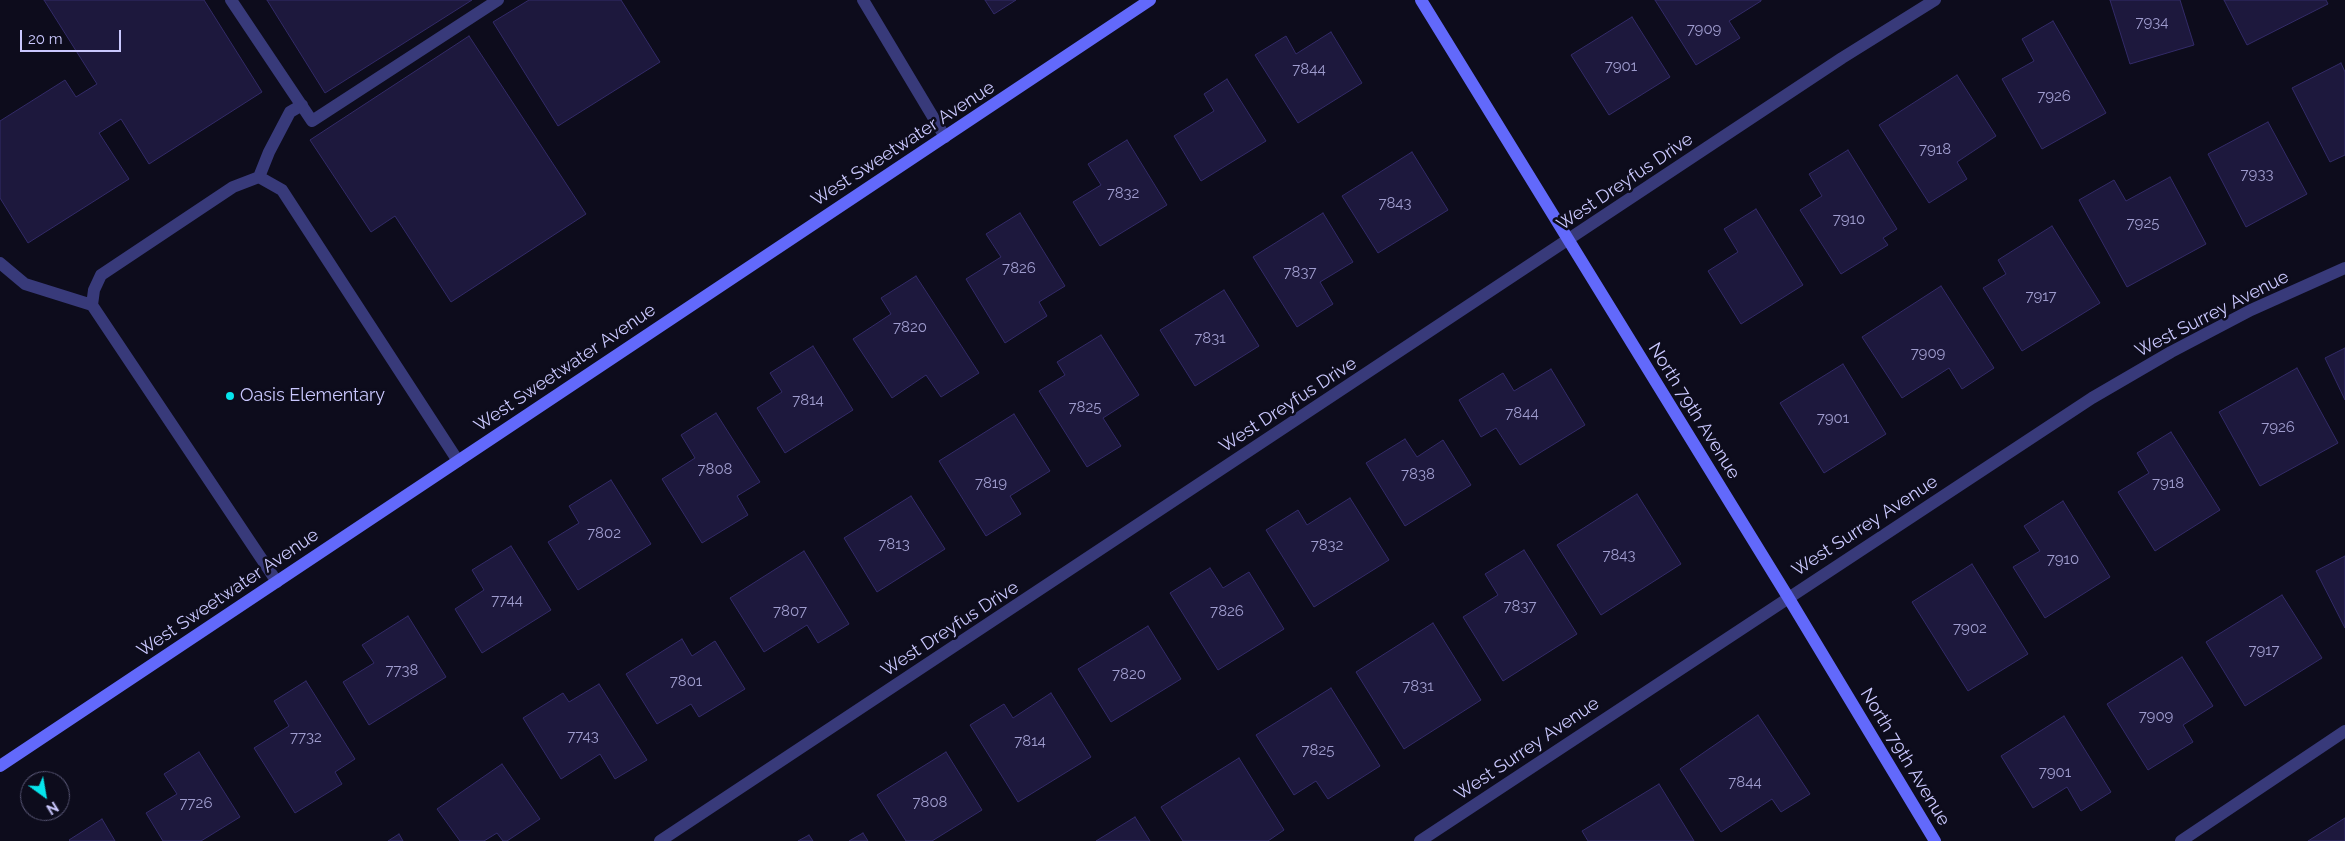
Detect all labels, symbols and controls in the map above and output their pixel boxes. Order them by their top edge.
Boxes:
house number: 7934 [2136,13,2168,31]
scale bar [22,20,124,52]
house number: 7909 [1687,20,1721,38]
text: 20 m [28,30,63,48]
house number: 7901 [1605,57,1637,75]
house number: 7844 [1292,60,1326,78]
street label: West Sweetwater Avenue [807,77,999,211]
house number: 7926 [2037,87,2071,105]
street label: West Dreyfus Drive [1553,128,1697,236]
house number: 7918 [1919,140,1951,158]
house number: 7933 [2241,165,2273,183]
house number: 7832 [1107,184,1139,202]
house number: 7843 [1378,194,1412,212]
house number: 7910 [1833,210,1865,228]
house number: 7925 [2127,214,2159,232]
house number: 7826 [1002,259,1036,277]
house number: 7837 [1284,263,1316,281]
street label: West Surrey Avenue [2132,266,2292,362]
house number: 7917 [2025,287,2057,305]
street label: West Sweetwater Avenue [470,299,660,437]
house number: 7820 [893,318,927,336]
house number: 7831 [1194,329,1226,347]
street label: North 79th Avenue [1643,339,1745,483]
house number: 7909 [1911,344,1945,362]
street label: West Dreyfus Drive [1215,353,1361,457]
place label: Oasis Elementary [240,385,385,407]
marker: Oasis Elementary [224,390,236,402]
house number: 7814 [792,391,824,409]
house number: 7825 [1069,398,1101,416]
house number: 7844 [1505,404,1539,422]
house number: 7901 [1817,409,1849,427]
house number: 7926 [2261,418,2295,436]
house number: 7808 [698,460,732,478]
house number: 7838 [1401,465,1435,483]
street label: West Surrey Avenue [1788,471,1942,581]
house number: 7819 [975,474,1007,492]
house number: 7918 [2152,474,2184,492]
street label: West Sweetwater Avenue [133,524,323,662]
house number: 7802 [587,524,621,542]
house number: 7813 [878,535,910,553]
house number: 7832 [1311,536,1343,554]
house number: 7843 [1602,546,1636,564]
house number: 7910 [2047,550,2079,568]
street label: West Dreyfus Drive [877,577,1023,681]
house number: 7744 [491,591,523,609]
house number: 7837 [1504,597,1536,615]
house number: 7807 [773,602,807,620]
house number: 7826 [1210,602,1244,620]
house number: 7902 [1953,619,1987,637]
house number: 7917 [2248,641,2280,659]
house number: 7738 [386,661,418,679]
house number: 7820 [1112,665,1146,683]
house number: 7801 [670,672,702,690]
house number: 7831 [1402,677,1434,695]
street label: North 79th Avenue [1855,684,1955,830]
street label: West Surrey Avenue [1451,693,1603,805]
house number: 7909 [2139,707,2173,725]
house number: 7743 [567,727,599,745]
house number: 7732 [290,728,322,746]
house number: 7814 [1014,732,1046,750]
house number: 7825 [1302,741,1334,759]
house number: 7901 [2039,763,2071,781]
north arrow [20,771,70,821]
house number: 7844 [1728,773,1762,791]
house number: 7808 [913,793,947,811]
house number: 7726 [180,794,212,812]
text: N [44,798,61,817]

